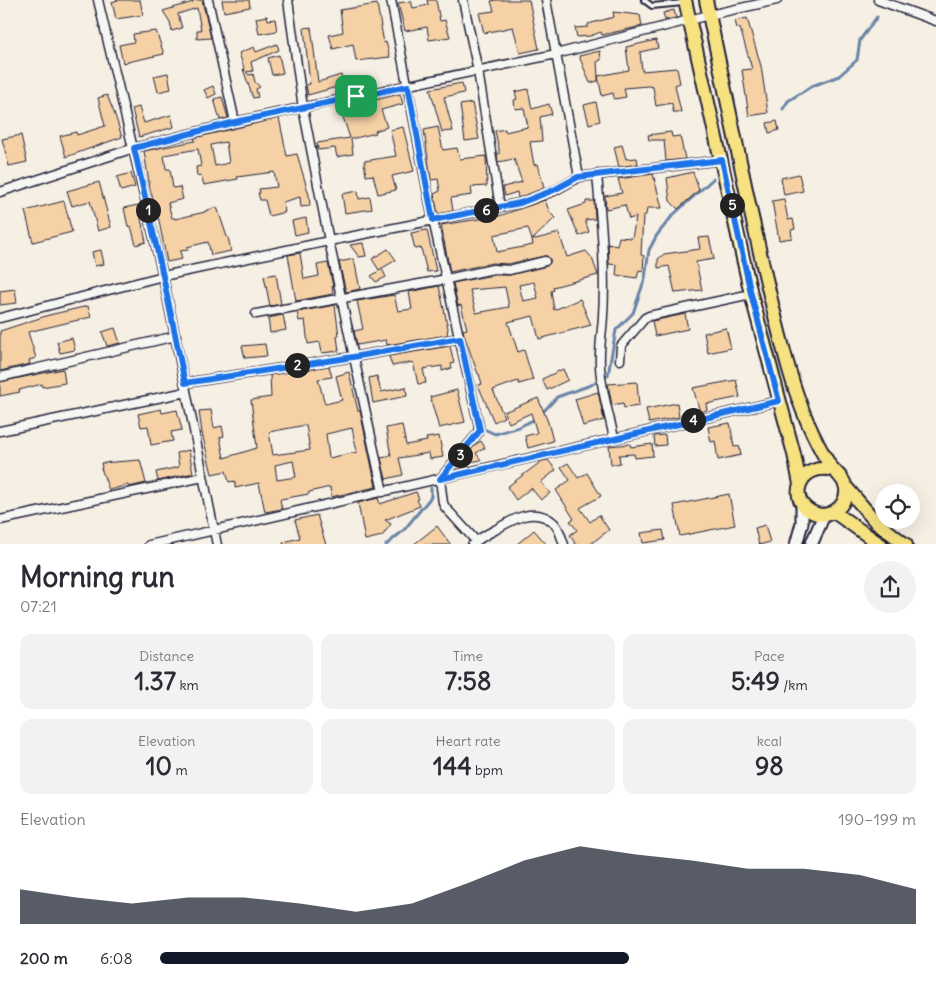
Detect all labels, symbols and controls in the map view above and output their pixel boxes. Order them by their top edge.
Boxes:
pin [335,75,377,117]
icon: arrive [342,82,370,110]
pin: 5 [720,192,744,218]
text: 5 [728,196,737,214]
pin: 1 [136,198,160,222]
pin: 6 [474,198,498,222]
text: 1 [146,201,151,219]
text: 6 [482,201,491,219]
pin: 2 [284,352,310,378]
text: 2 [294,356,301,374]
pin: 4 [680,408,706,432]
text: 4 [689,411,698,429]
pin: 3 [448,442,472,468]
text: 3 [457,446,464,464]
map controls [875,484,920,529]
button: locate [875,484,920,529]
text: Morning run [20,559,175,595]
button: share [864,561,916,613]
text: 07:21 [20,596,57,616]
text: Distance [139,647,194,665]
text: Time [453,647,483,665]
text: Pace [754,647,785,665]
text: 1.37 [135,665,176,697]
text: 7:58 [445,665,491,697]
text: 5:49 [731,665,780,697]
text: km [176,676,199,694]
text: /km [780,676,808,694]
text: Elevation [138,732,195,750]
text: Heart rate [436,732,500,750]
text: kcal [757,732,782,750]
text: 10 [146,750,172,782]
text: 144 [433,750,472,782]
text: 98 [755,750,784,782]
text: m [172,761,188,779]
text: bpm [472,761,503,779]
text: Elevation [20,809,86,829]
text: 190–199 m [838,809,916,829]
text: 200 m [20,948,68,968]
text: 6:08 [100,948,133,968]

